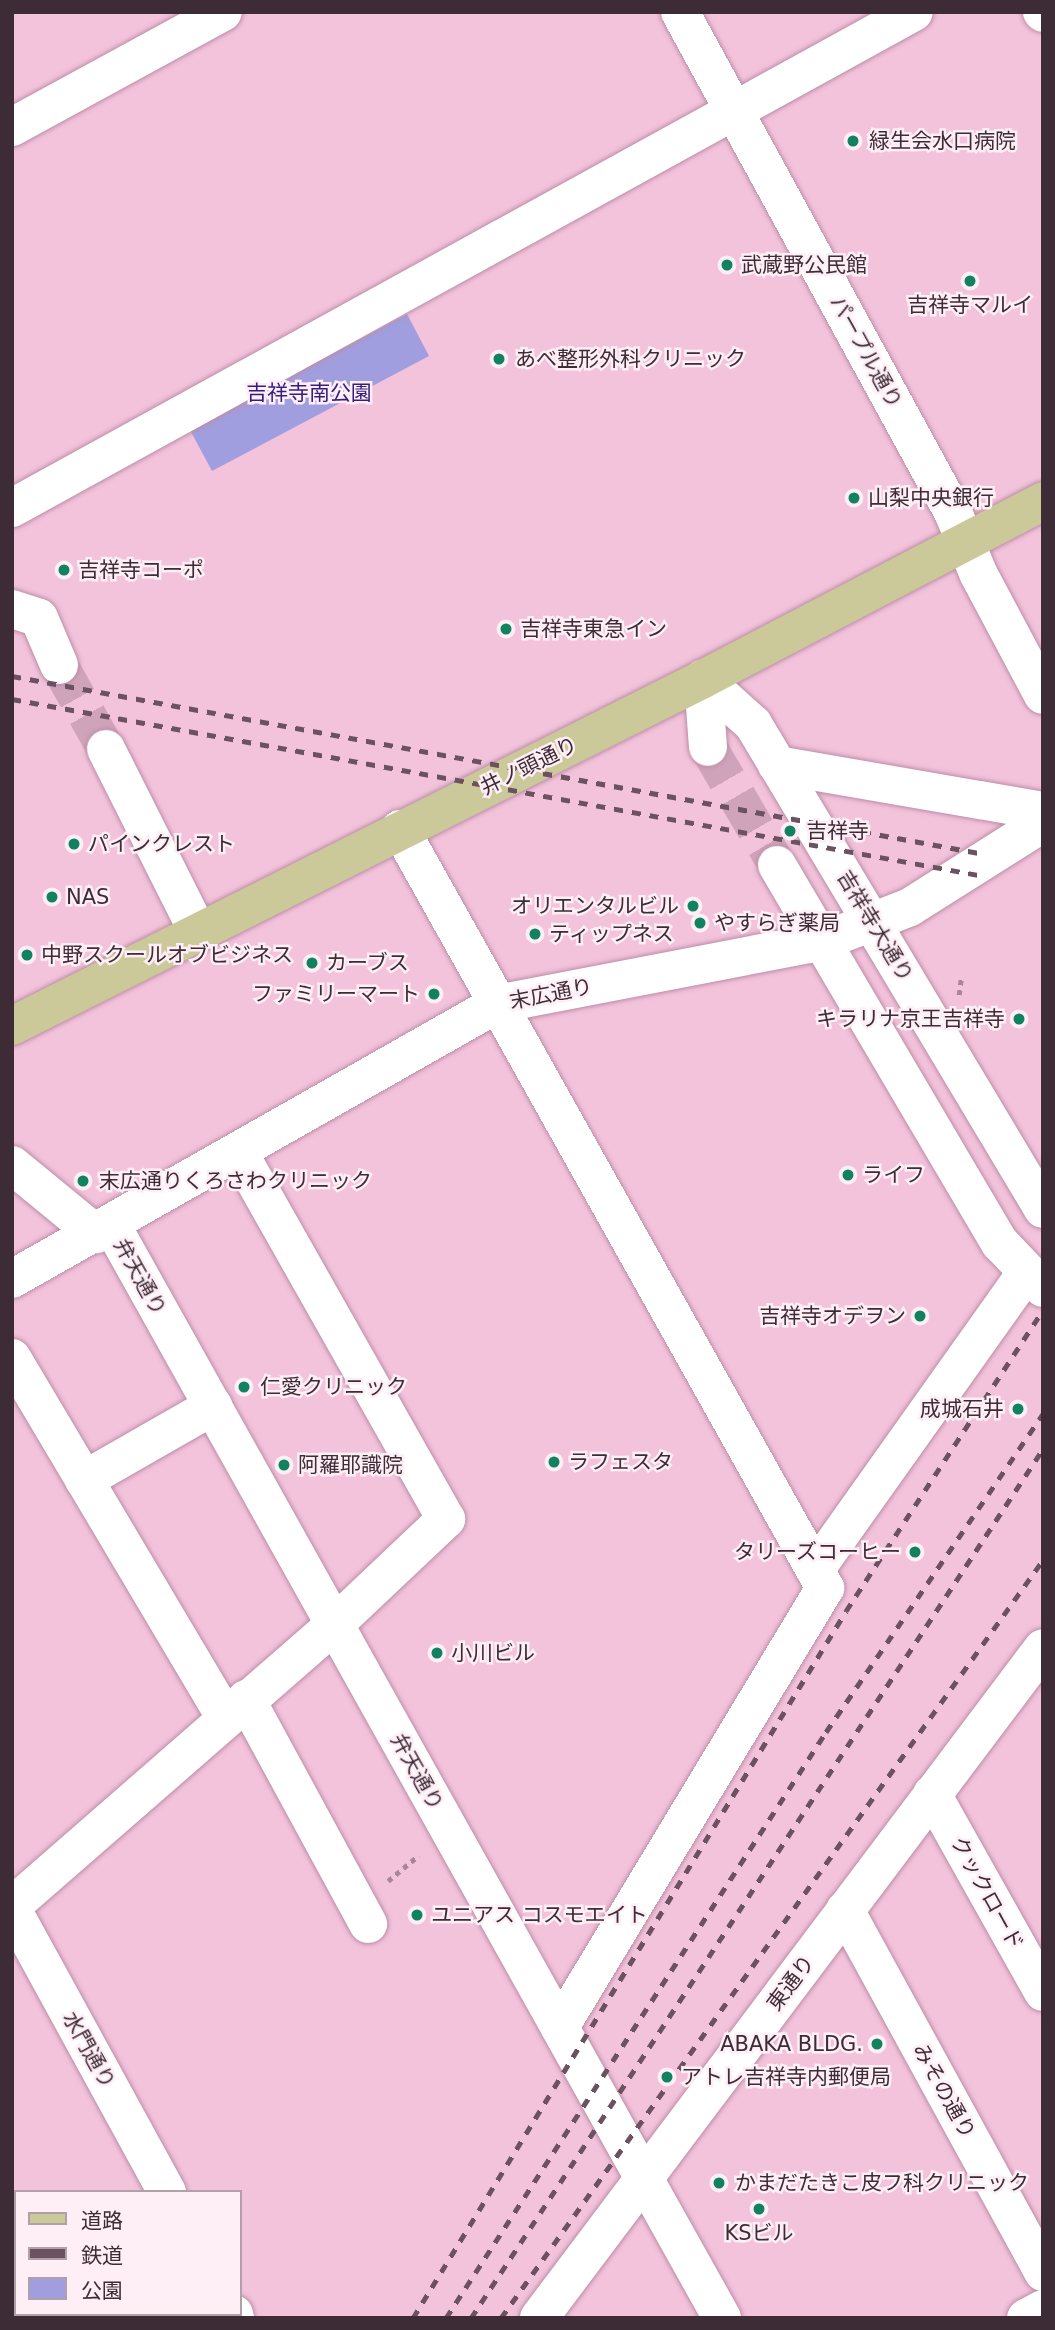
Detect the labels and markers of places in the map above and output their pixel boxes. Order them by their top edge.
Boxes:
place label: 緑生会水口病院 [869,128,1016,154]
marker: 緑生会水口病院 [843,131,863,151]
place label: 武蔵野公民館 [741,252,867,278]
marker: 武蔵野公民館 [719,257,735,273]
marker: 吉祥寺マルイ [962,273,978,289]
place label: 吉祥寺マルイ [907,292,1033,318]
place label: あべ整形外科クリニック [515,346,746,372]
marker: あべ整形外科クリニック [489,349,509,369]
place label: 山梨中央銀行 [868,485,994,511]
marker: 山梨中央銀行 [846,490,862,506]
place label: 吉祥寺コーポ [78,557,204,583]
marker: 吉祥寺コーポ [56,562,72,578]
place label: 吉祥寺東急イン [520,616,667,642]
marker: 吉祥寺東急イン [498,621,514,637]
place label: 吉祥寺 [806,818,869,844]
marker: 吉祥寺 [780,821,800,841]
place label: パインクレスト [88,831,235,857]
marker: パインクレスト [66,836,82,852]
place label: NAS [66,884,109,910]
marker: NAS [44,889,60,905]
place label: オリエンタルビル [511,893,679,919]
marker: オリエンタルビル [685,898,701,914]
place label: やすらぎ薬局 [714,910,840,936]
marker: やすらぎ薬局 [692,915,708,931]
place label: ティップネス [549,921,675,947]
marker: ティップネス [527,926,543,942]
place label: 中野スクールオブビジネス [41,942,293,968]
marker: 中野スクールオブビジネス [19,947,35,963]
place label: カーブス [326,950,410,976]
marker: カーブス [304,955,320,971]
place label: ファミリーマート [252,981,420,1007]
marker: ファミリーマート [426,986,442,1002]
place label: キラリナ京王吉祥寺 [816,1006,1005,1032]
marker: キラリナ京王吉祥寺 [1011,1011,1027,1027]
place label: ライフ [862,1162,925,1188]
marker: ライフ [840,1167,856,1183]
place label: 末広通りくろさわクリニック [99,1168,372,1194]
marker: 末広通りくろさわクリニック [73,1171,93,1191]
place label: 吉祥寺オデヲン [759,1303,906,1329]
marker: 吉祥寺オデヲン [912,1308,928,1324]
place label: 仁愛クリニック [260,1374,407,1400]
marker: 仁愛クリニック [234,1377,254,1397]
place label: 成城石井 [920,1396,1004,1422]
marker: 成城石井 [1010,1401,1026,1417]
place label: ラフェスタ [568,1449,673,1475]
place label: 阿羅耶識院 [298,1452,403,1478]
marker: ラフェスタ [546,1454,562,1470]
marker: 阿羅耶識院 [276,1457,292,1473]
place label: タリーズコーヒー [733,1539,901,1565]
marker: タリーズコーヒー [907,1544,923,1560]
place label: 小川ビル [451,1640,535,1666]
marker: 小川ビル [429,1645,445,1661]
place label: ユニアス コスモエイト [431,1902,648,1928]
marker: ユニアス コスモエイト [409,1907,425,1923]
place label: ABAKA BLDG. [720,2031,863,2057]
marker: ABAKA BLDG. [869,2036,885,2052]
place label: アトレ吉祥寺内郵便局 [681,2064,891,2090]
marker: アトレ吉祥寺内郵便局 [659,2069,675,2085]
place label: かまだたきこ皮フ科クリニック [735,2170,1029,2196]
marker: かまだたきこ皮フ科クリニック [709,2173,729,2193]
marker: KSビル [751,2201,767,2217]
place label: KSビル [724,2220,794,2246]

